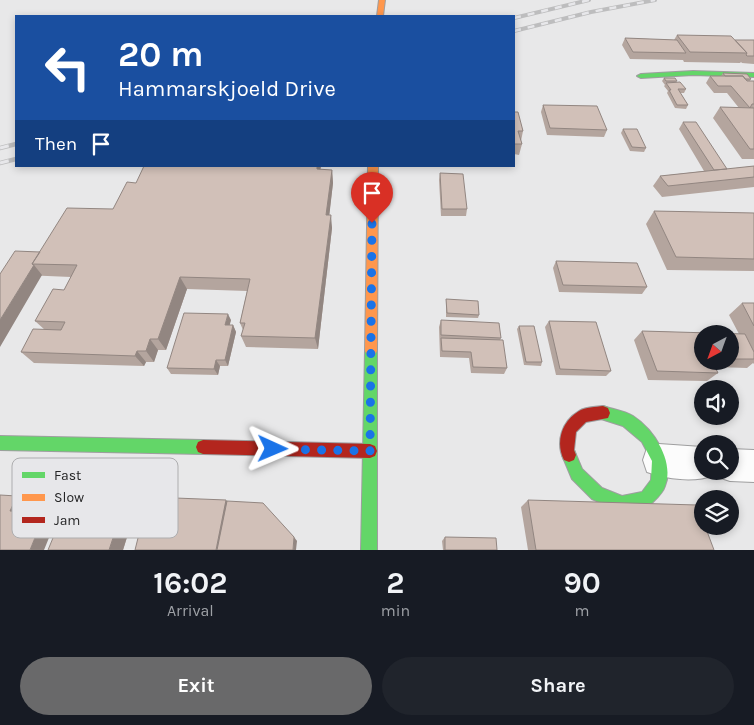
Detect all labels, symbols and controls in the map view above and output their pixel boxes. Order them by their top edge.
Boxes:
text: 20 m [118,34,203,75]
icon: left [35,35,100,100]
text: Hammarskjoeld Drive [118,76,336,102]
icon: arrive [87,130,115,158]
text: Then [35,133,77,155]
pin [351,172,393,223]
icon: arrive [358,179,386,207]
north arrow [694,325,739,370]
map controls [694,325,739,535]
button: sound [694,380,739,425]
position arrow [246,422,298,474]
button: search [694,435,739,480]
legend [12,458,178,538]
text: Fast [54,467,81,484]
text: Slow [54,489,84,506]
button: layers [694,490,739,535]
text: Jam [54,512,80,529]
text: 16:02 [153,565,227,601]
text: 2 [386,565,405,601]
text: 90 [563,565,601,601]
text: Arrival [167,601,214,620]
text: min [381,601,410,620]
text: m [575,601,590,620]
button: Exit [20,657,372,715]
button: Share [382,657,734,715]

